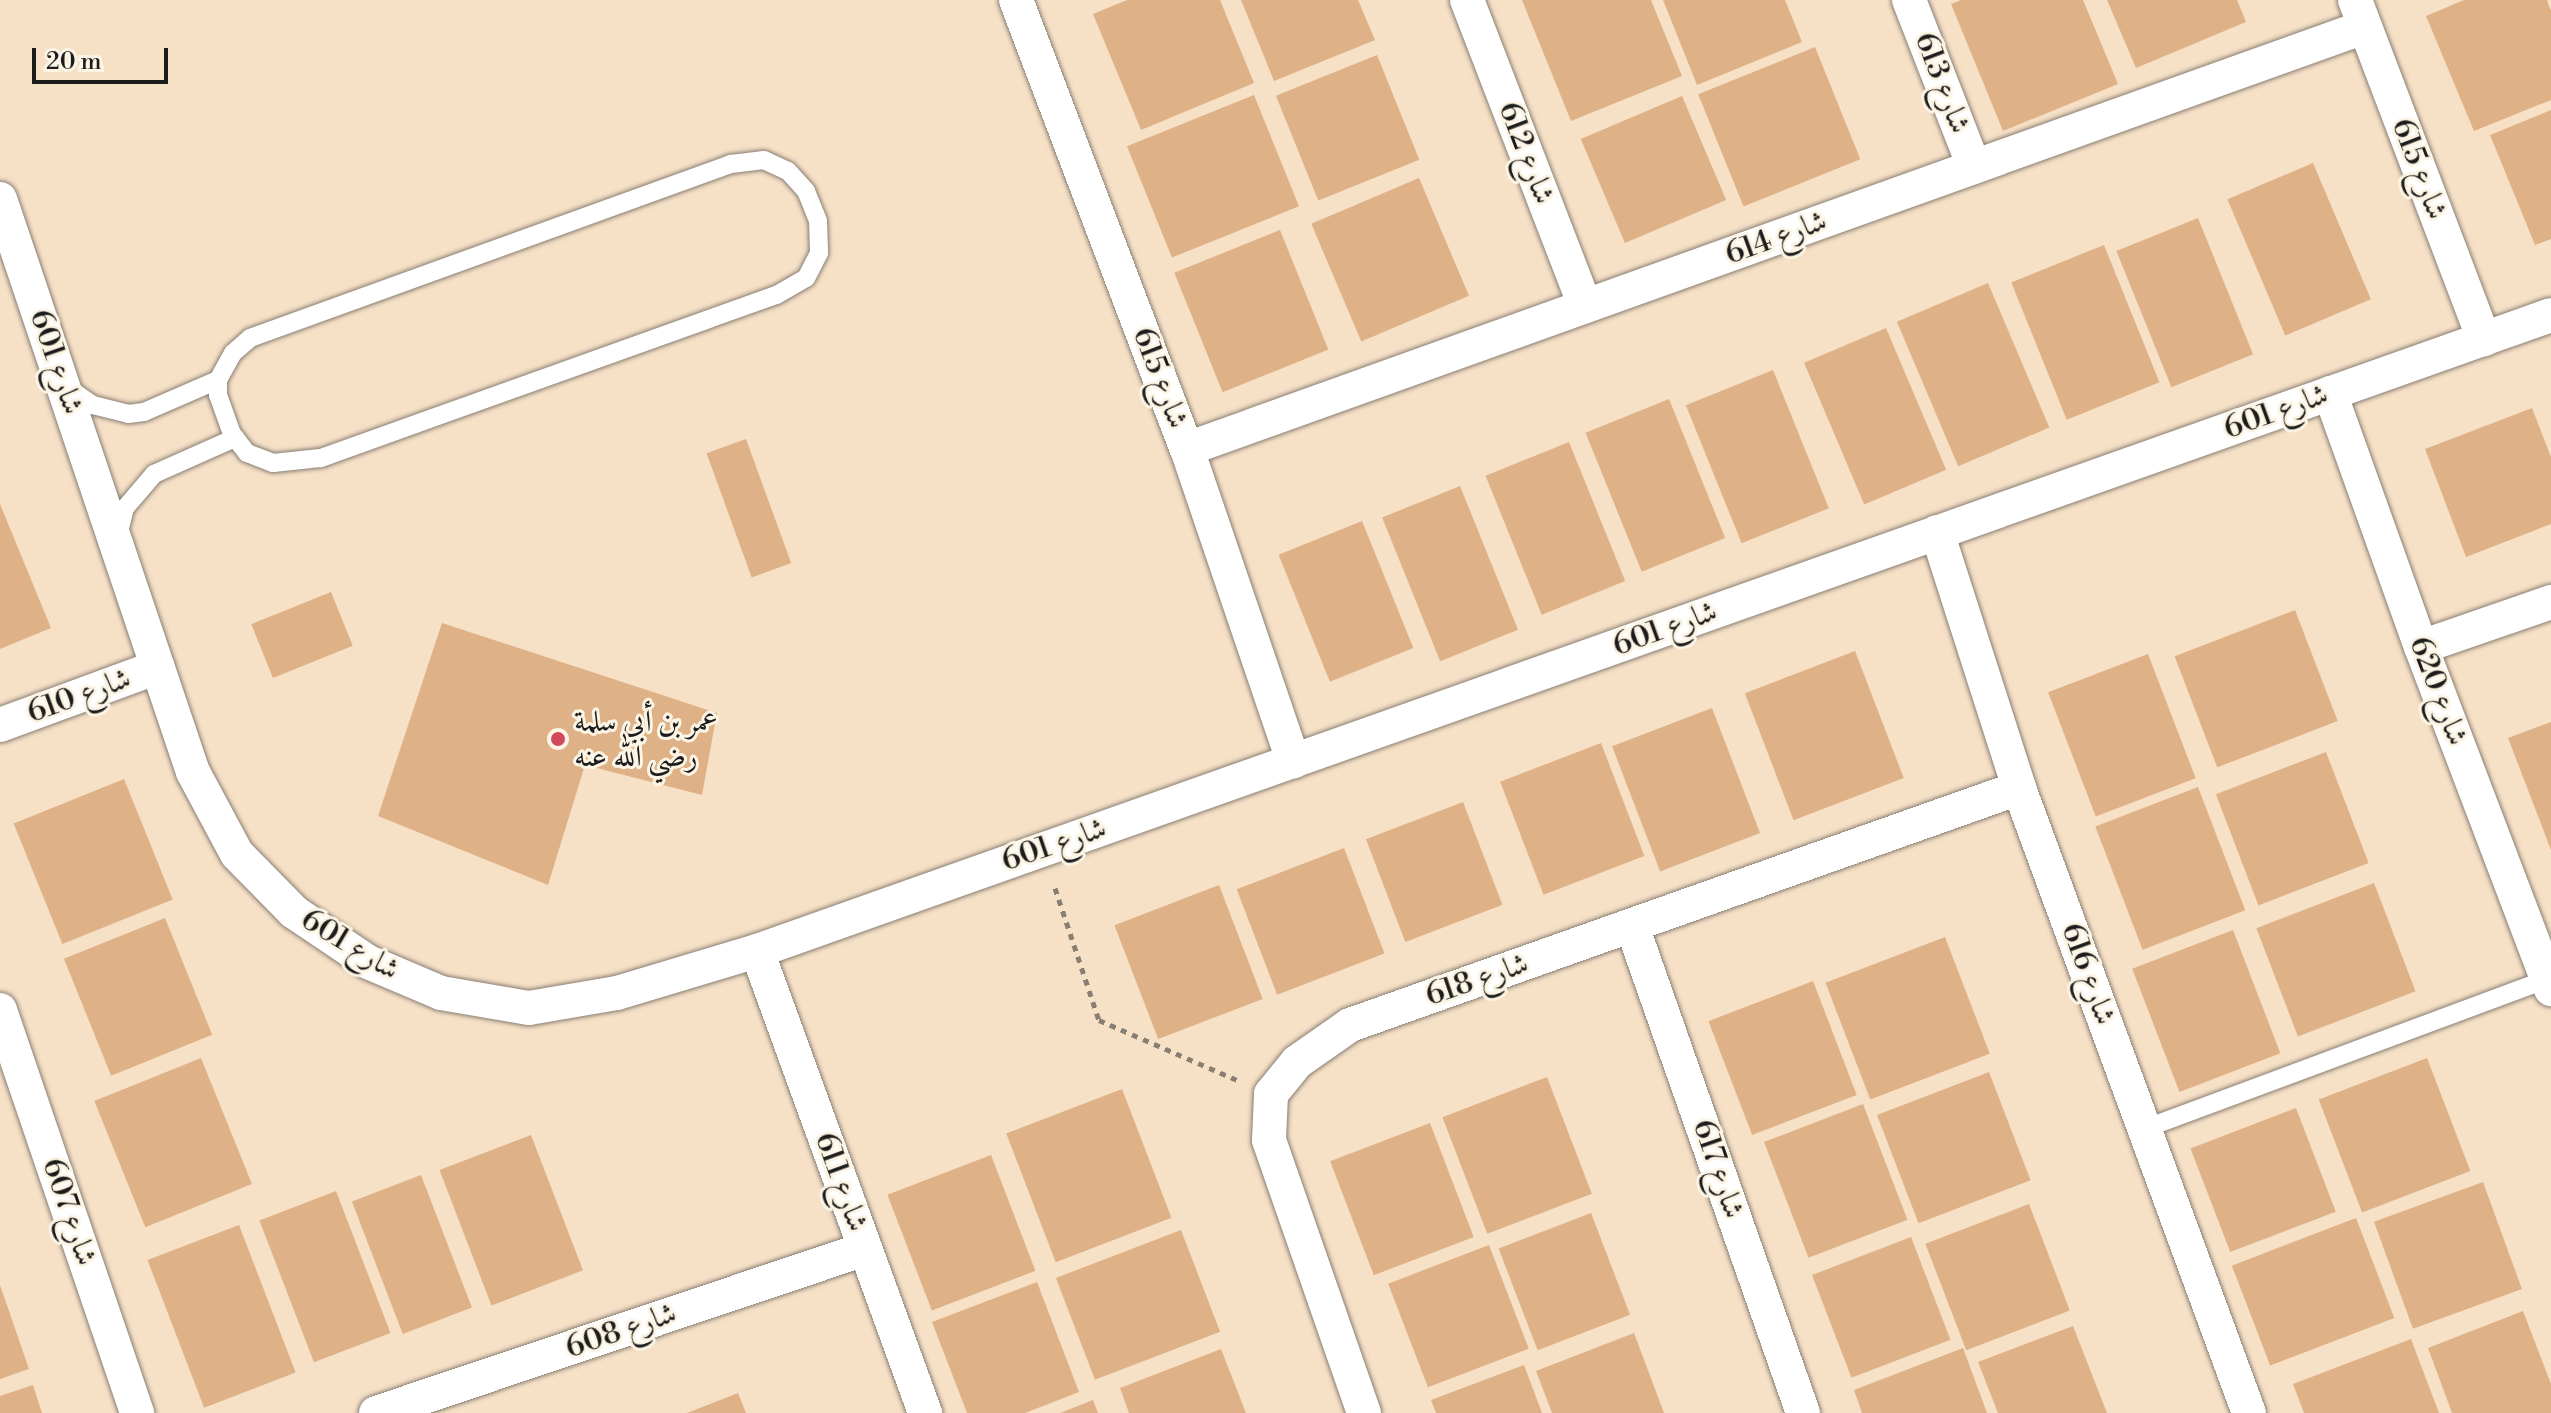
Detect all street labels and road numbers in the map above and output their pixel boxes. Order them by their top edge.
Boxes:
street label: شارع 613 [1906,27,1978,139]
street label: شارع 612 [1490,97,1562,209]
street label: شارع 615 [2383,114,2455,224]
street label: شارع 614 [1720,203,1832,273]
street label: شارع 601 [21,305,91,419]
street label: شارع 615 [1124,323,1196,433]
street label: شارع 601 [2219,377,2333,447]
street label: شارع 601 [1608,594,1722,664]
street label: شارع 620 [2401,632,2475,750]
street label: شارع 610 [22,661,136,731]
street label: شارع 601 [997,810,1111,880]
street label: شارع 601 [294,902,406,988]
street label: شارع 616 [2053,918,2123,1030]
street label: شارع 618 [1421,946,1533,1014]
street label: شارع 617 [1684,1115,1752,1223]
street label: شارع 611 [807,1128,875,1236]
street label: شارع 607 [34,1154,104,1270]
street label: شارع 608 [561,1295,681,1367]

